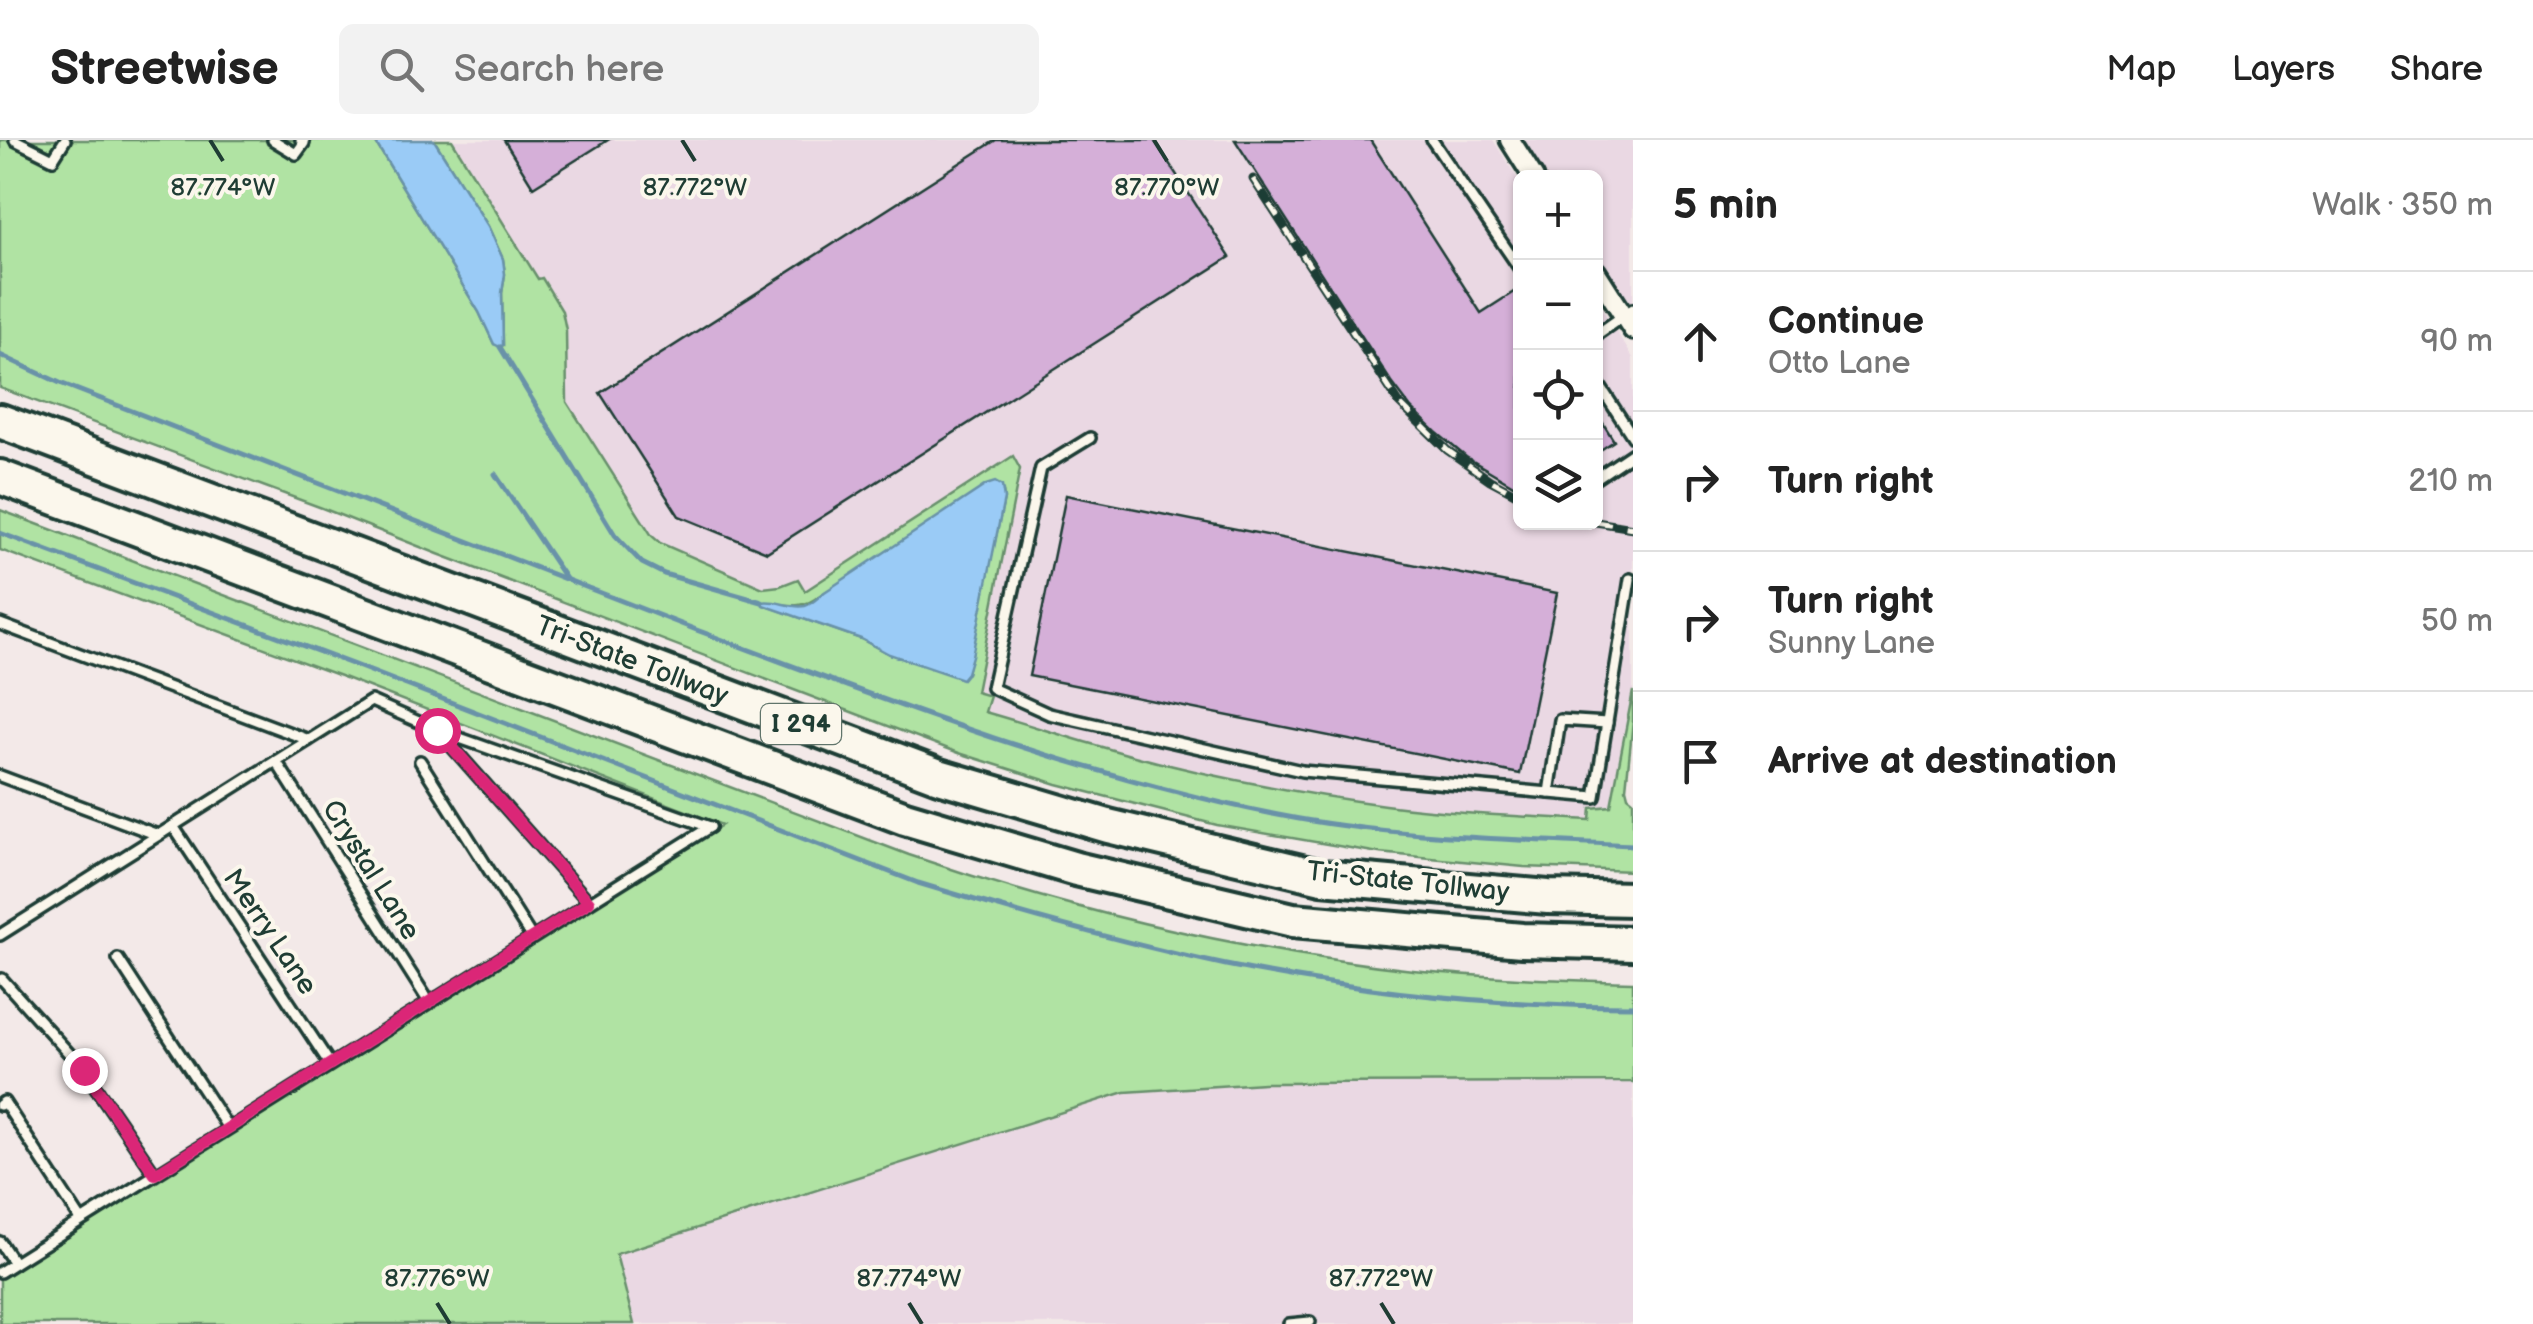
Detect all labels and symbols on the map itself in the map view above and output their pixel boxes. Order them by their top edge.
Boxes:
text: 87.774°W [171,172,276,203]
text: 87.772°W [643,172,747,203]
text: 87.770°W [1114,172,1220,203]
street label: Tri-State Tollway [531,609,733,713]
road number: I 294 [761,704,841,744]
route start [415,708,461,754]
street label: Crystal Lane [315,794,427,946]
street label: Tri-State Tollway [1305,855,1511,909]
street label: Merry Lane [216,863,324,1001]
route end [62,1048,108,1094]
text: 87.776°W [384,1263,490,1294]
text: 87.774°W [857,1263,962,1294]
text: 87.772°W [1329,1263,1433,1294]

